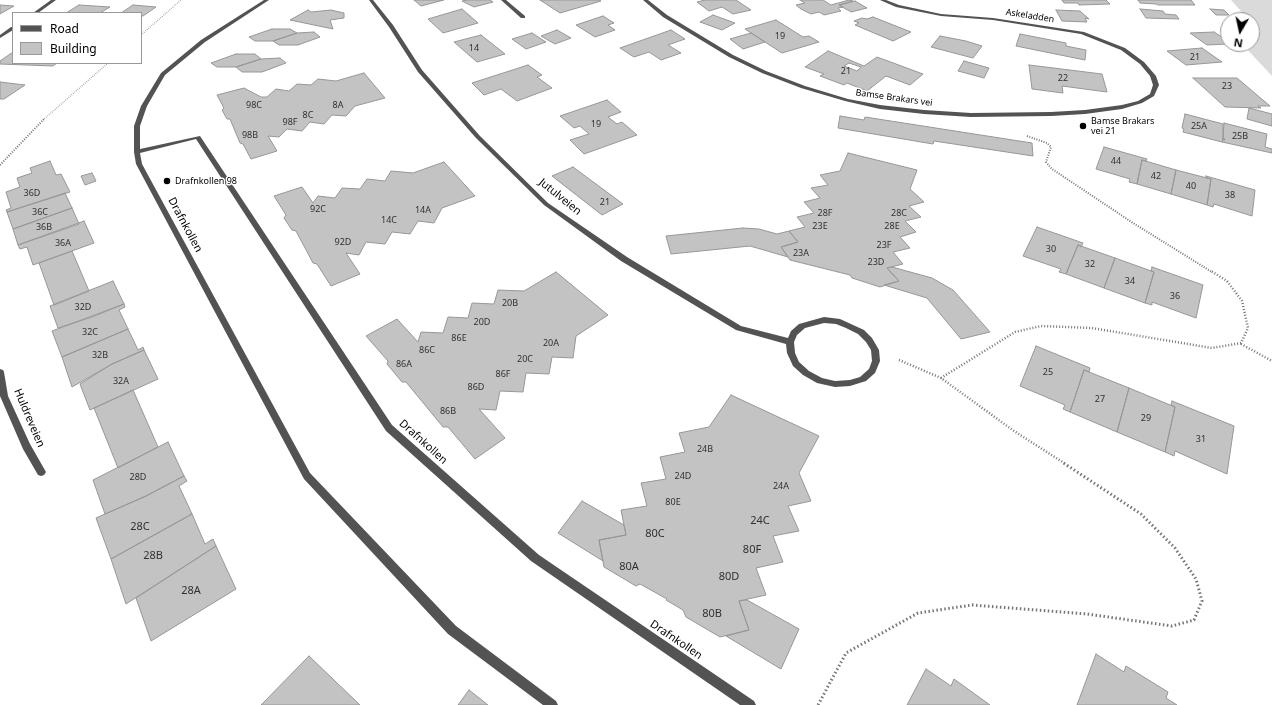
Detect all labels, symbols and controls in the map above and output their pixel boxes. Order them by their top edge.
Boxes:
street label: Askeladden [1005,7,1055,25]
legend [12,12,142,64]
north arrow [1220,12,1260,52]
text: Road [50,20,79,37]
house number: 19 [775,31,785,41]
text: N [1233,35,1244,51]
text: Building [50,40,97,57]
house number: 14 [469,43,479,53]
house number: 21 [1190,52,1200,62]
house number: 21 [841,66,851,76]
house number: 22 [1058,73,1068,83]
house number: 23 [1222,81,1232,91]
street label: Bamse Brakars vei [855,87,933,109]
house number: 98C [246,100,262,110]
house number: 8A [333,100,343,110]
house number: 8C [303,110,313,120]
place label: Bamse Brakars vei 21 [1091,116,1154,137]
house number: 98F [283,117,297,127]
house number: 19 [591,119,601,129]
marker: Bamse Brakars vei 21 [1078,121,1088,131]
house number: 25A [1191,121,1207,131]
house number: 98B [242,130,258,140]
house number: 25B [1232,131,1248,141]
house number: 44 [1111,156,1121,166]
house number: 42 [1151,171,1161,181]
marker: Drafnkollen 98 [162,176,172,186]
place label: Drafnkollen 98 [175,176,237,186]
street label: Jutulveien [536,176,584,218]
house number: 40 [1186,181,1196,191]
house number: 36D [24,188,40,198]
house number: 38 [1225,190,1235,200]
street label: Drafnkollen [165,195,205,255]
house number: 21 [600,197,610,207]
house number: 92C [310,204,326,214]
house number: 14A [415,205,431,215]
house number: 36C [32,207,48,217]
house number: 28F [818,208,832,218]
house number: 28C [891,208,907,218]
house number: 14C [381,215,397,225]
house number: 23E [812,221,828,231]
house number: 28E [884,221,900,231]
house number: 36B [36,222,52,232]
house number: 92D [335,237,351,247]
house number: 36A [55,238,71,248]
house number: 23F [877,240,891,250]
house number: 30 [1046,244,1056,254]
house number: 23A [793,248,809,258]
house number: 23D [868,257,884,267]
house number: 32 [1085,259,1095,269]
house number: 34 [1125,276,1135,286]
house number: 36 [1170,291,1180,301]
house number: 20B [502,298,518,308]
house number: 32D [75,302,91,312]
house number: 20D [474,317,490,327]
house number: 32C [82,327,98,337]
house number: 86E [451,333,467,343]
house number: 20A [543,338,559,348]
house number: 86C [419,345,435,355]
house number: 32B [92,350,108,360]
house number: 20C [517,354,533,364]
house number: 86A [396,359,412,369]
house number: 25 [1043,367,1053,377]
house number: 86F [496,369,510,379]
house number: 32A [113,376,129,386]
house number: 86D [468,382,484,392]
street label: Huldreveien [11,387,47,449]
house number: 27 [1095,394,1105,404]
house number: 86B [440,406,456,416]
house number: 29 [1141,413,1151,423]
street label: Drafnkollen [396,417,450,467]
house number: 31 [1196,434,1206,444]
house number: 24B [697,444,713,454]
house number: 24D [675,471,691,481]
house number: 28D [130,472,146,482]
house number: 24A [773,481,789,491]
house number: 80E [665,497,681,507]
house number: 24C [750,514,770,528]
house number: 28C [130,520,150,534]
house number: 80C [645,527,665,541]
house number: 80F [743,543,761,557]
house number: 28B [143,549,163,563]
house number: 80A [619,560,639,574]
house number: 80D [719,570,739,584]
house number: 28A [181,584,201,598]
house number: 80B [702,607,722,621]
street label: Drafnkollen [647,618,705,662]

